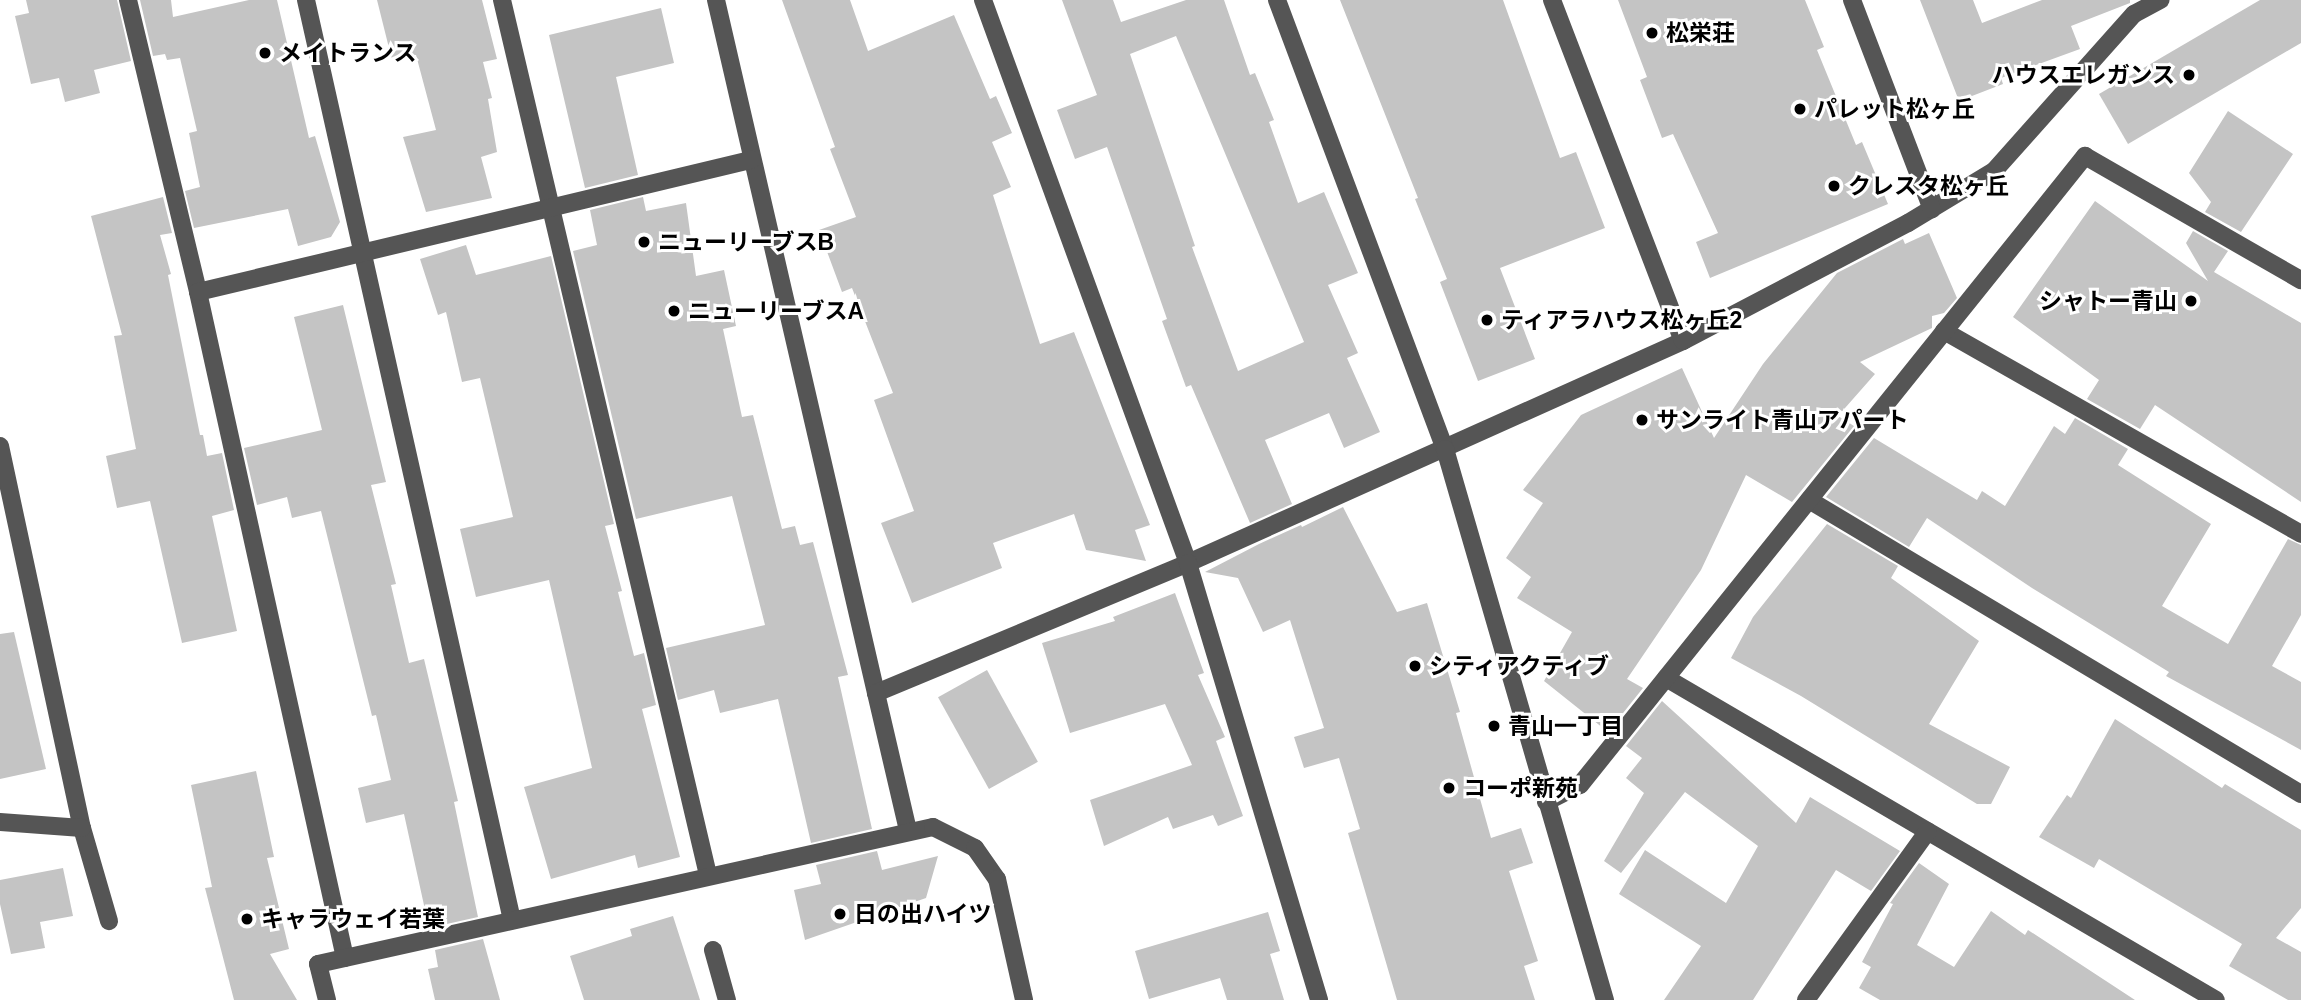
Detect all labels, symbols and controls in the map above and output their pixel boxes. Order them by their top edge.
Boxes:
place label: 松栄荘 [1666,19,1735,47]
marker: 松栄荘 [1644,25,1660,41]
place label: メイトランス [279,39,417,67]
marker: メイトランス [257,45,273,61]
place label: ハウスエレガンス [1991,61,2175,89]
marker: ハウスエレガンス [2181,67,2197,83]
place label: パレット松ヶ丘 [1814,95,1975,123]
marker: パレット松ヶ丘 [1792,101,1808,117]
place label: クレスタ松ヶ丘 [1848,172,2009,200]
marker: クレスタ松ヶ丘 [1826,178,1842,194]
place label: ニューリーブスB [658,228,836,256]
marker: ニューリーブスB [636,234,652,250]
place label: シャトー青山 [2039,287,2177,315]
marker: シャトー青山 [2183,293,2199,309]
place label: ニューリーブスA [688,297,866,325]
marker: ニューリーブスA [666,303,682,319]
place label: ティアラハウス松ヶ丘2 [1501,306,1744,334]
marker: ティアラハウス松ヶ丘2 [1479,312,1495,328]
place label: サンライト青山アパート [1656,406,1909,434]
marker: サンライト青山アパート [1634,412,1650,428]
place label: シティアクティブ [1429,652,1613,680]
marker: シティアクティブ [1407,658,1423,674]
place label: 青山一丁目 [1508,712,1623,740]
marker: 青山一丁目 [1486,718,1502,734]
place label: コーポ新苑 [1463,774,1578,802]
marker: コーポ新苑 [1441,780,1457,796]
place label: 日の出ハイツ [854,900,992,928]
place label: キャラウェイ若葉 [261,905,445,933]
marker: 日の出ハイツ [832,906,848,922]
marker: キャラウェイ若葉 [239,911,255,927]

